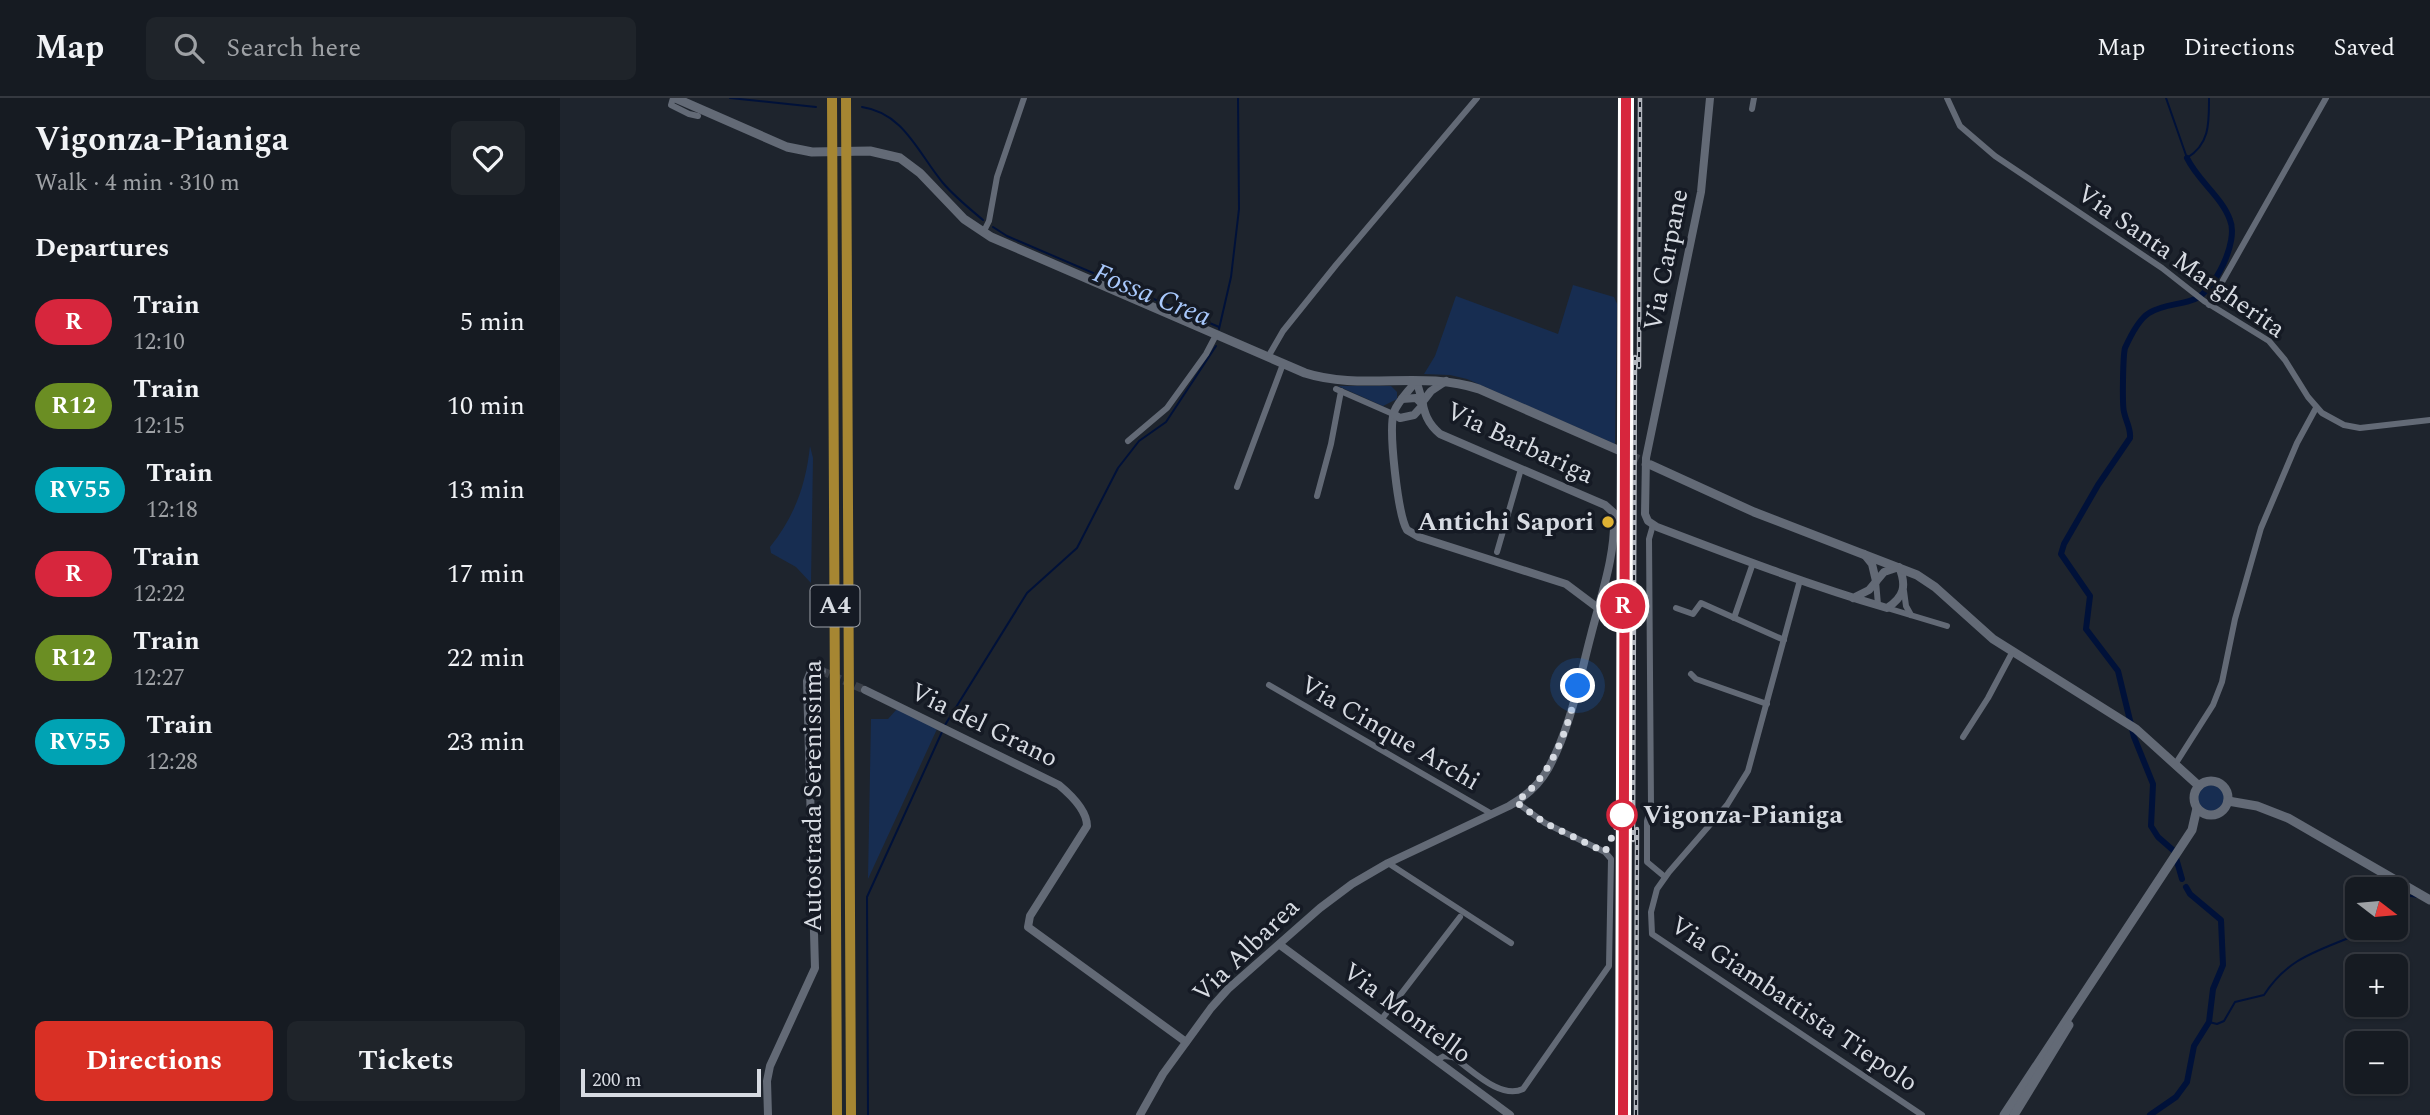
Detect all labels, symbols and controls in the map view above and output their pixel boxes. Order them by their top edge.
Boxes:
search box [146,17,636,80]
text: Map [35,23,104,73]
text: Search here [226,28,361,68]
icon: search [170,29,208,67]
text: Map [2097,30,2145,66]
text: Directions [2183,30,2295,66]
text: Saved [2333,30,2395,66]
text: Vigonza-Pianiga [35,115,289,165]
button: heart [451,121,525,195]
text: Walk · 4 min · 310 m [35,166,240,201]
street label: Via Santa Margherita [2068,174,2294,348]
street label: Via Carpane [1633,186,1699,334]
text: Departures [35,228,169,268]
water label: Fossa Crea [1086,252,1218,338]
text: Train [133,285,200,325]
text: 5 min [460,302,525,342]
text: R [65,304,82,340]
text: 12:10 [133,325,185,360]
text: Train [133,369,200,409]
text: 10 min [447,386,525,426]
text: R12 [51,388,96,424]
street label: Via Barbariga [1439,391,1601,495]
text: 12:15 [133,409,185,444]
text: Train [146,453,213,493]
text: 13 min [447,470,525,510]
text: RV55 [49,472,111,508]
text: 12:18 [146,493,198,528]
place label: Antichi Sapori [1417,502,1594,542]
marker: Antichi Sapori [1600,514,1616,530]
text: Train [133,537,200,577]
text: 17 min [447,554,525,594]
text: R [65,556,82,592]
text: 12:22 [133,577,185,612]
line badge: R [1600,583,1646,629]
road number: A4 [810,586,860,626]
text: R [1614,588,1632,624]
text: Train [133,621,200,661]
text: 22 min [447,638,525,678]
text: R12 [51,640,96,676]
street label: Autostrada Serenissima [793,659,833,932]
text: 12:27 [133,661,185,696]
street label: Via Cinque Archi [1292,665,1488,801]
your location [1560,668,1595,703]
street label: Via del Grano [903,672,1065,778]
text: Train [146,705,213,745]
text: 23 min [447,722,525,762]
text: RV55 [49,724,111,760]
text: 12:28 [146,745,198,780]
place label: Vigonza-Pianiga [1643,795,1844,835]
marker: Vigonza-Pianiga [1607,800,1637,830]
north arrow [2345,877,2408,940]
map controls [2345,877,2408,1094]
street label: Via Albarea [1183,888,1309,1012]
street label: Via Giambattista Tiepolo [1662,906,1926,1102]
street label: Via Montello [1334,952,1480,1074]
button: + [2345,954,2408,1017]
button: Directions [35,1021,273,1101]
button: Tickets [287,1021,525,1101]
button: − [2345,1031,2408,1094]
scale bar [581,1066,761,1098]
text: 200 m [592,1066,642,1095]

